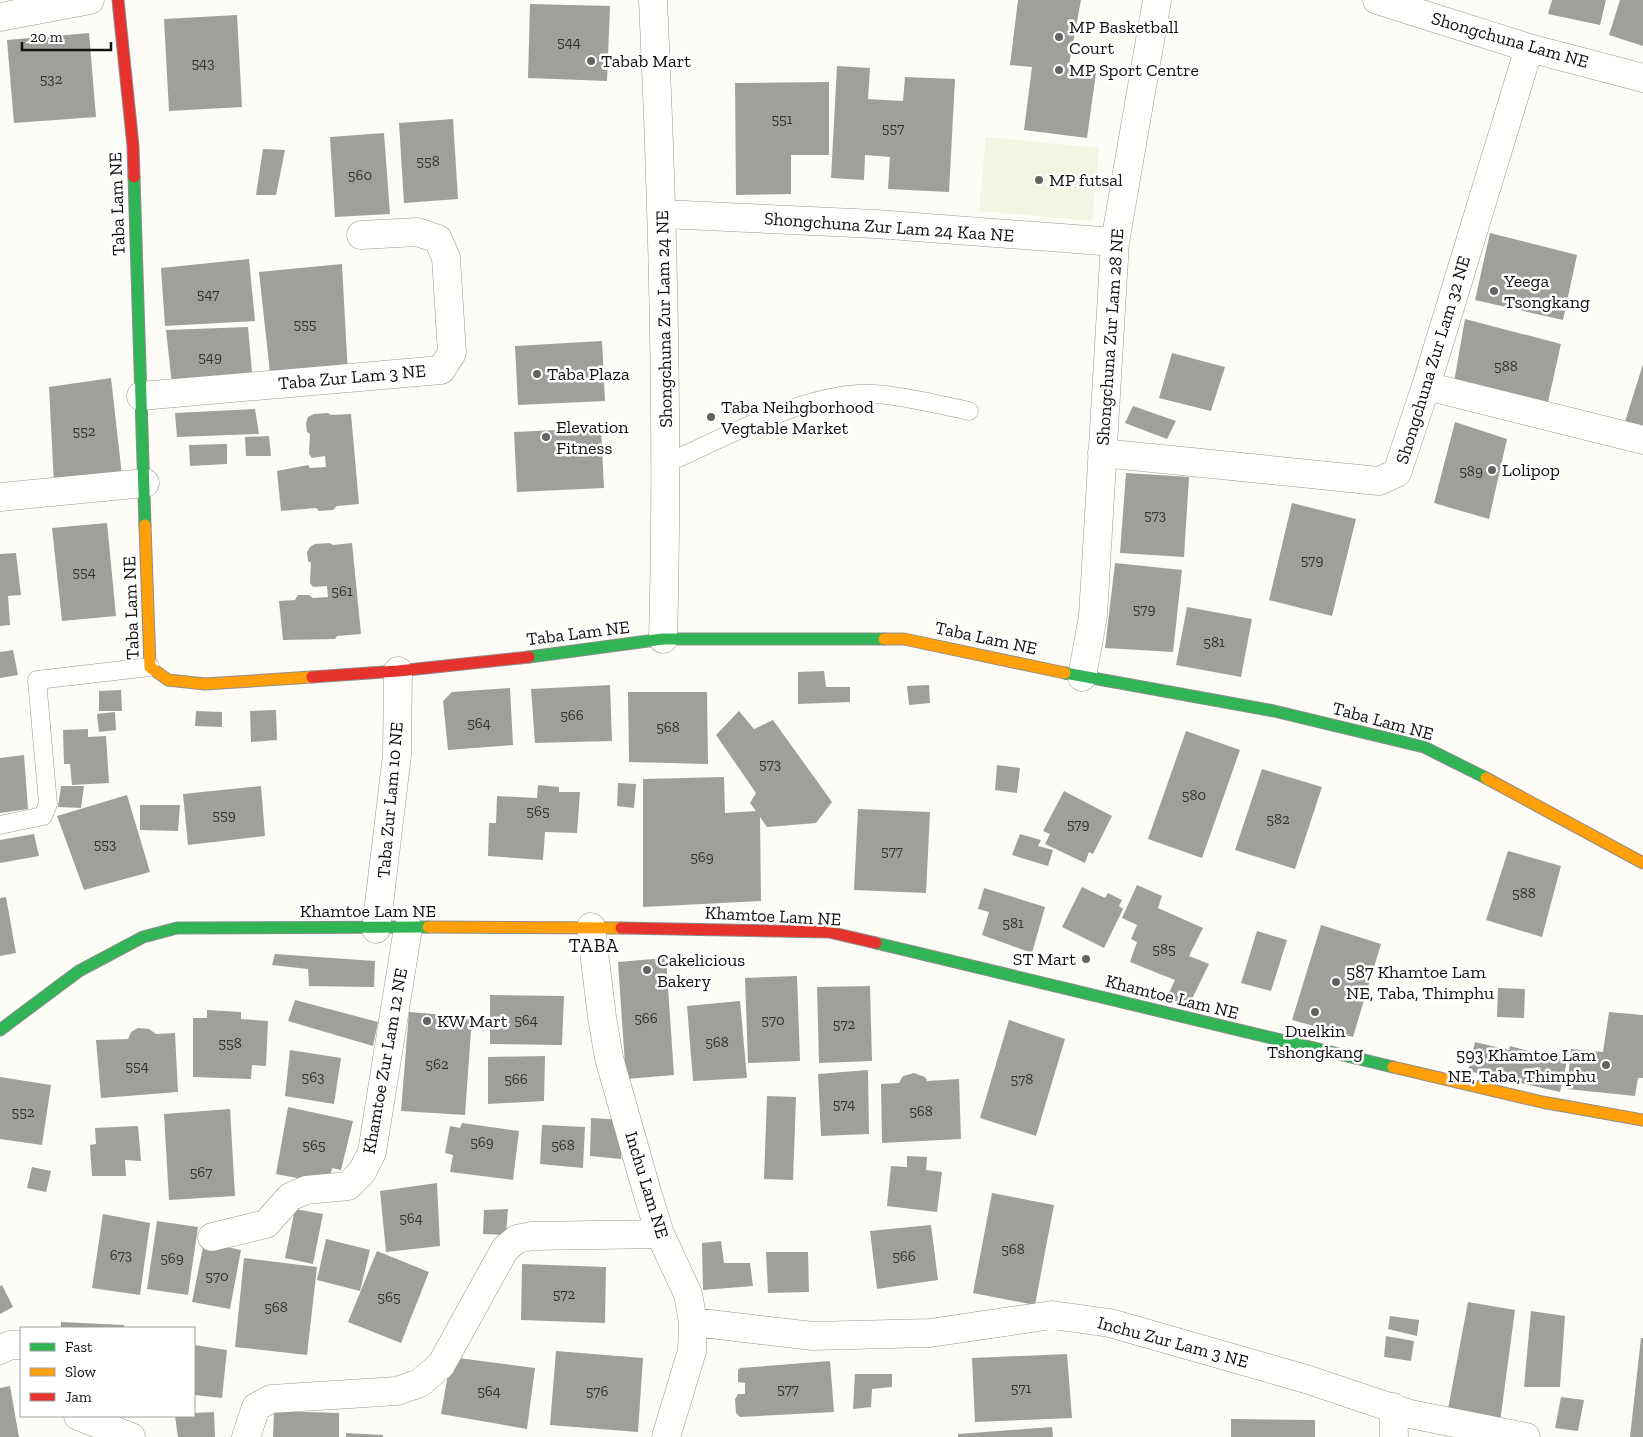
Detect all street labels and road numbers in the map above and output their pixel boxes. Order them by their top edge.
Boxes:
street label: Shongchuna Lam NE [1429,7,1591,73]
street label: Taba Lam NE [104,152,130,256]
street label: Shongchuna Zur Lam 24 Kaa NE [763,207,1015,247]
street label: Shongchuna Zur Lam 24 NE [651,210,677,428]
street label: Shongchuna Zur Lam 28 NE [1091,228,1129,446]
street label: Shongchuna Zur Lam 32 NE [1391,253,1475,467]
street label: Taba Zur Lam 3 NE [277,360,427,394]
street label: Taba Lam NE [118,556,144,660]
street label: Taba Lam NE [525,616,631,650]
street label: Taba Lam NE [933,616,1039,660]
street label: Taba Lam NE [1330,697,1436,745]
street label: Taba Zur Lam 10 NE [372,721,408,879]
street label: Khamtoe Lam NE [300,900,436,922]
street label: Khamtoe Lam NE [704,901,842,931]
street label: Khamtoe Zur Lam 12 NE [358,966,412,1156]
street label: Khamtoe Lam NE [1103,970,1241,1024]
street label: Inchu Lam NE [620,1129,674,1241]
street label: Inchu Zur Lam 3 NE [1095,1311,1251,1373]

